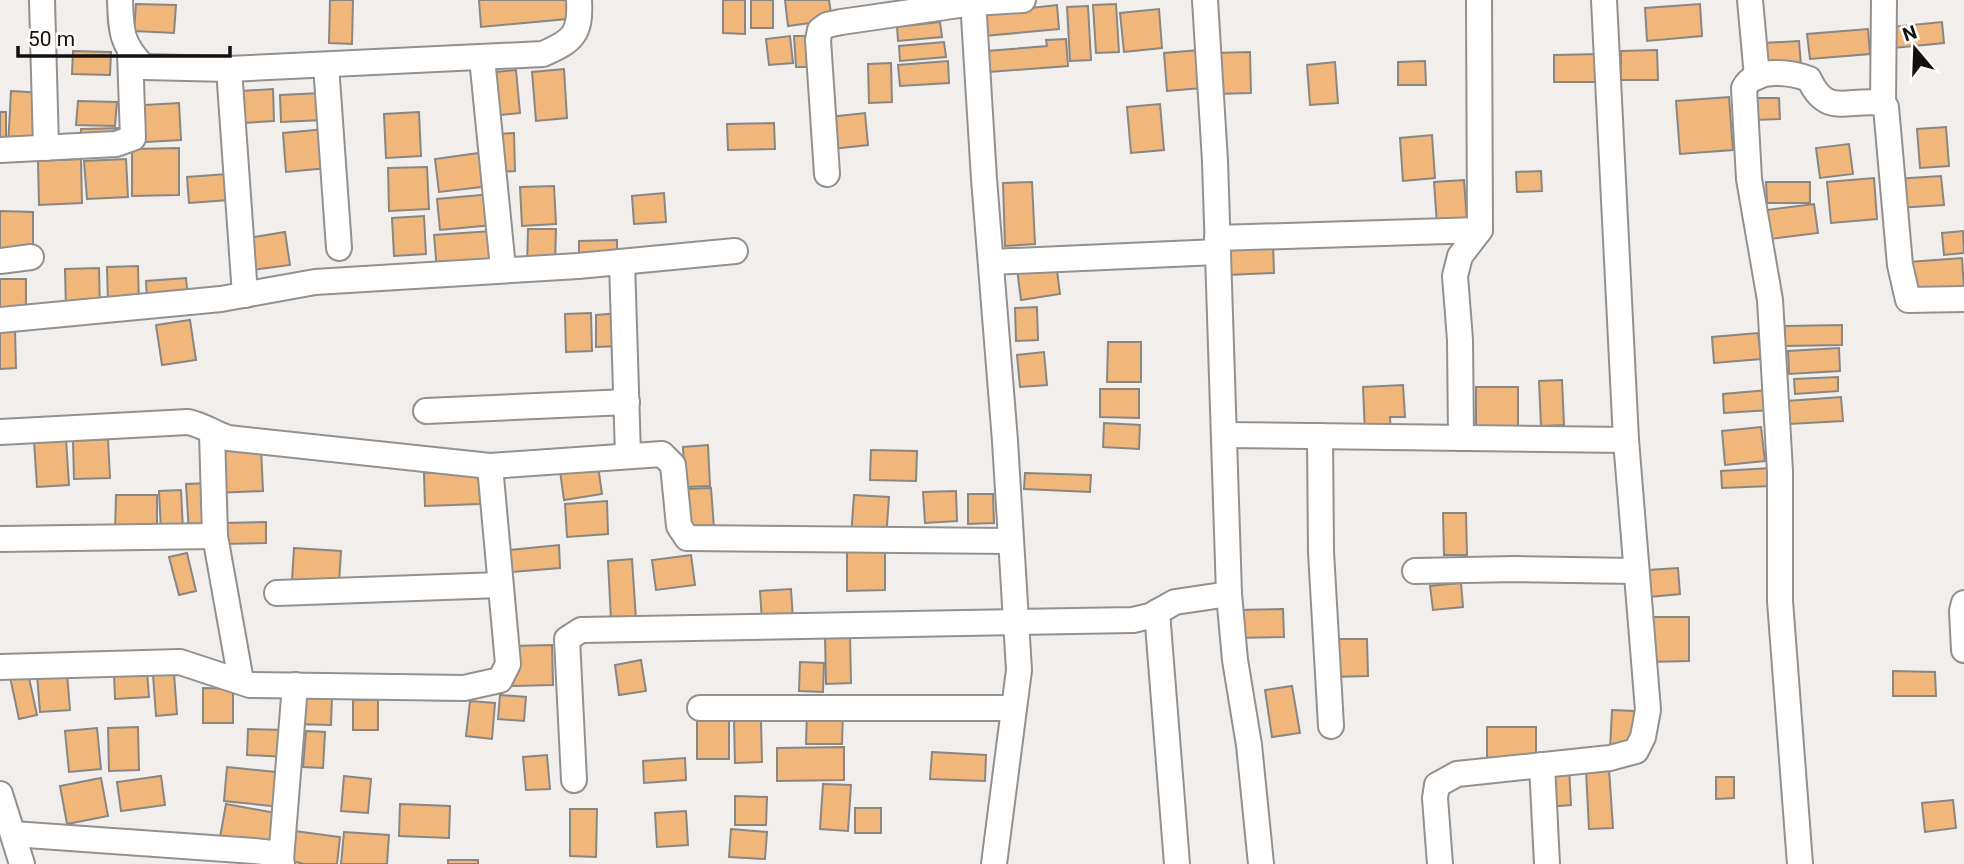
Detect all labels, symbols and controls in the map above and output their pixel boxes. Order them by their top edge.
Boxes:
scale bar [18,14,229,58]
north arrow [1880,14,1950,84]
text: N [1900,20,1920,46]
text: 50 m [28,27,75,51]

